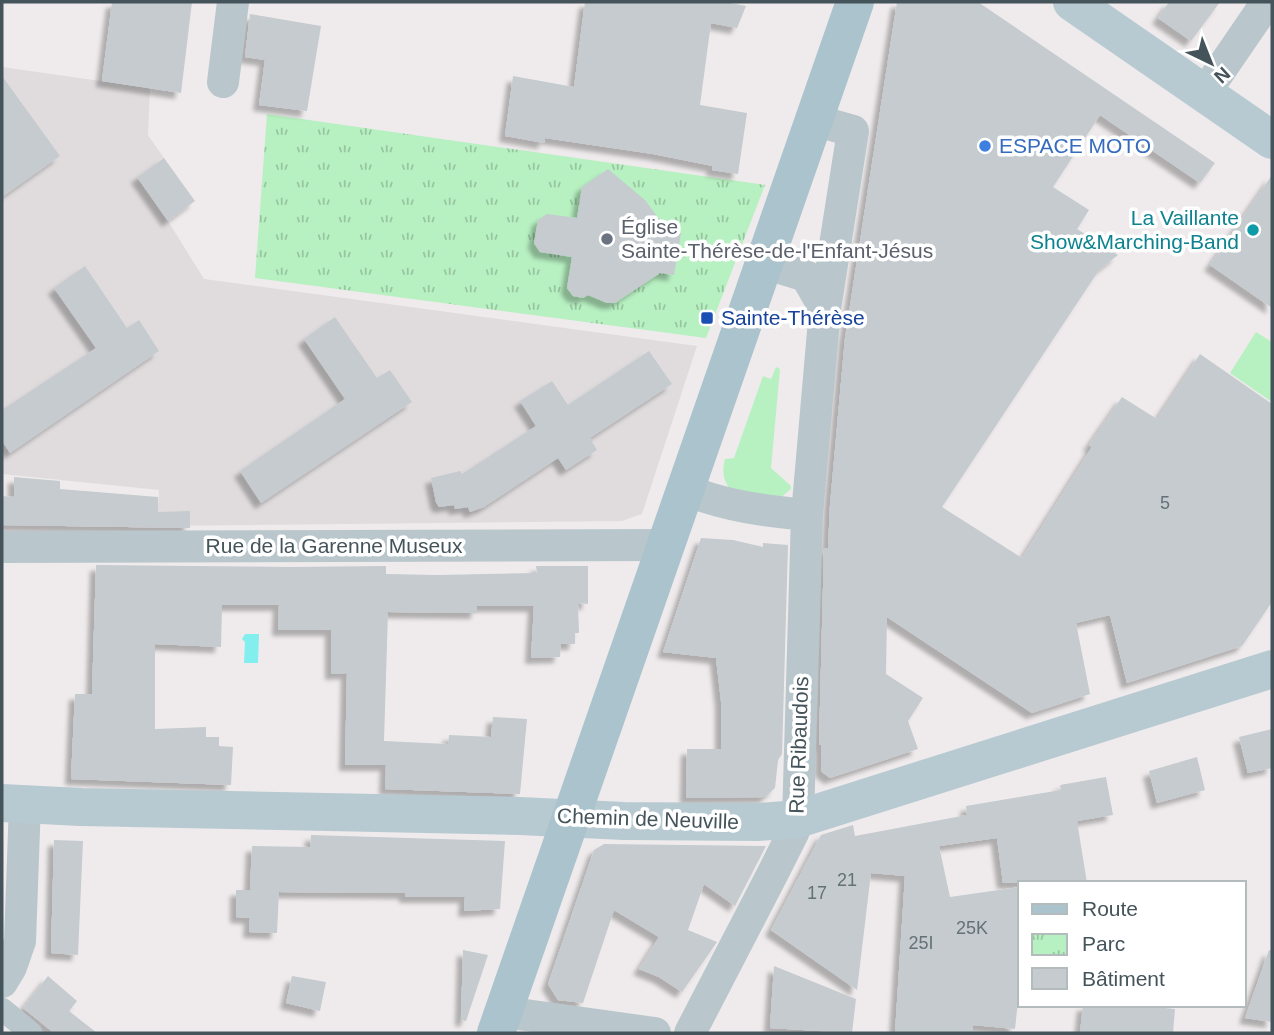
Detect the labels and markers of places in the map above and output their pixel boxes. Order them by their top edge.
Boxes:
place label: ESPACE MOTO [999,134,1151,157]
marker: ESPACE MOTO [977,138,993,154]
place label: La Vaillante Show&Marching-Band [1030,206,1239,253]
place label: Église Sainte-Thérèse-de-l'Enfant-Jésus [621,215,933,262]
marker: La Vaillante Show&Marching-Band [1245,222,1261,238]
marker: Église Sainte-Thérèse-de-l'Enfant-Jésus [599,231,615,247]
place label: Sainte-Thérèse [721,306,865,329]
marker: Sainte-Thérèse [699,310,715,326]

